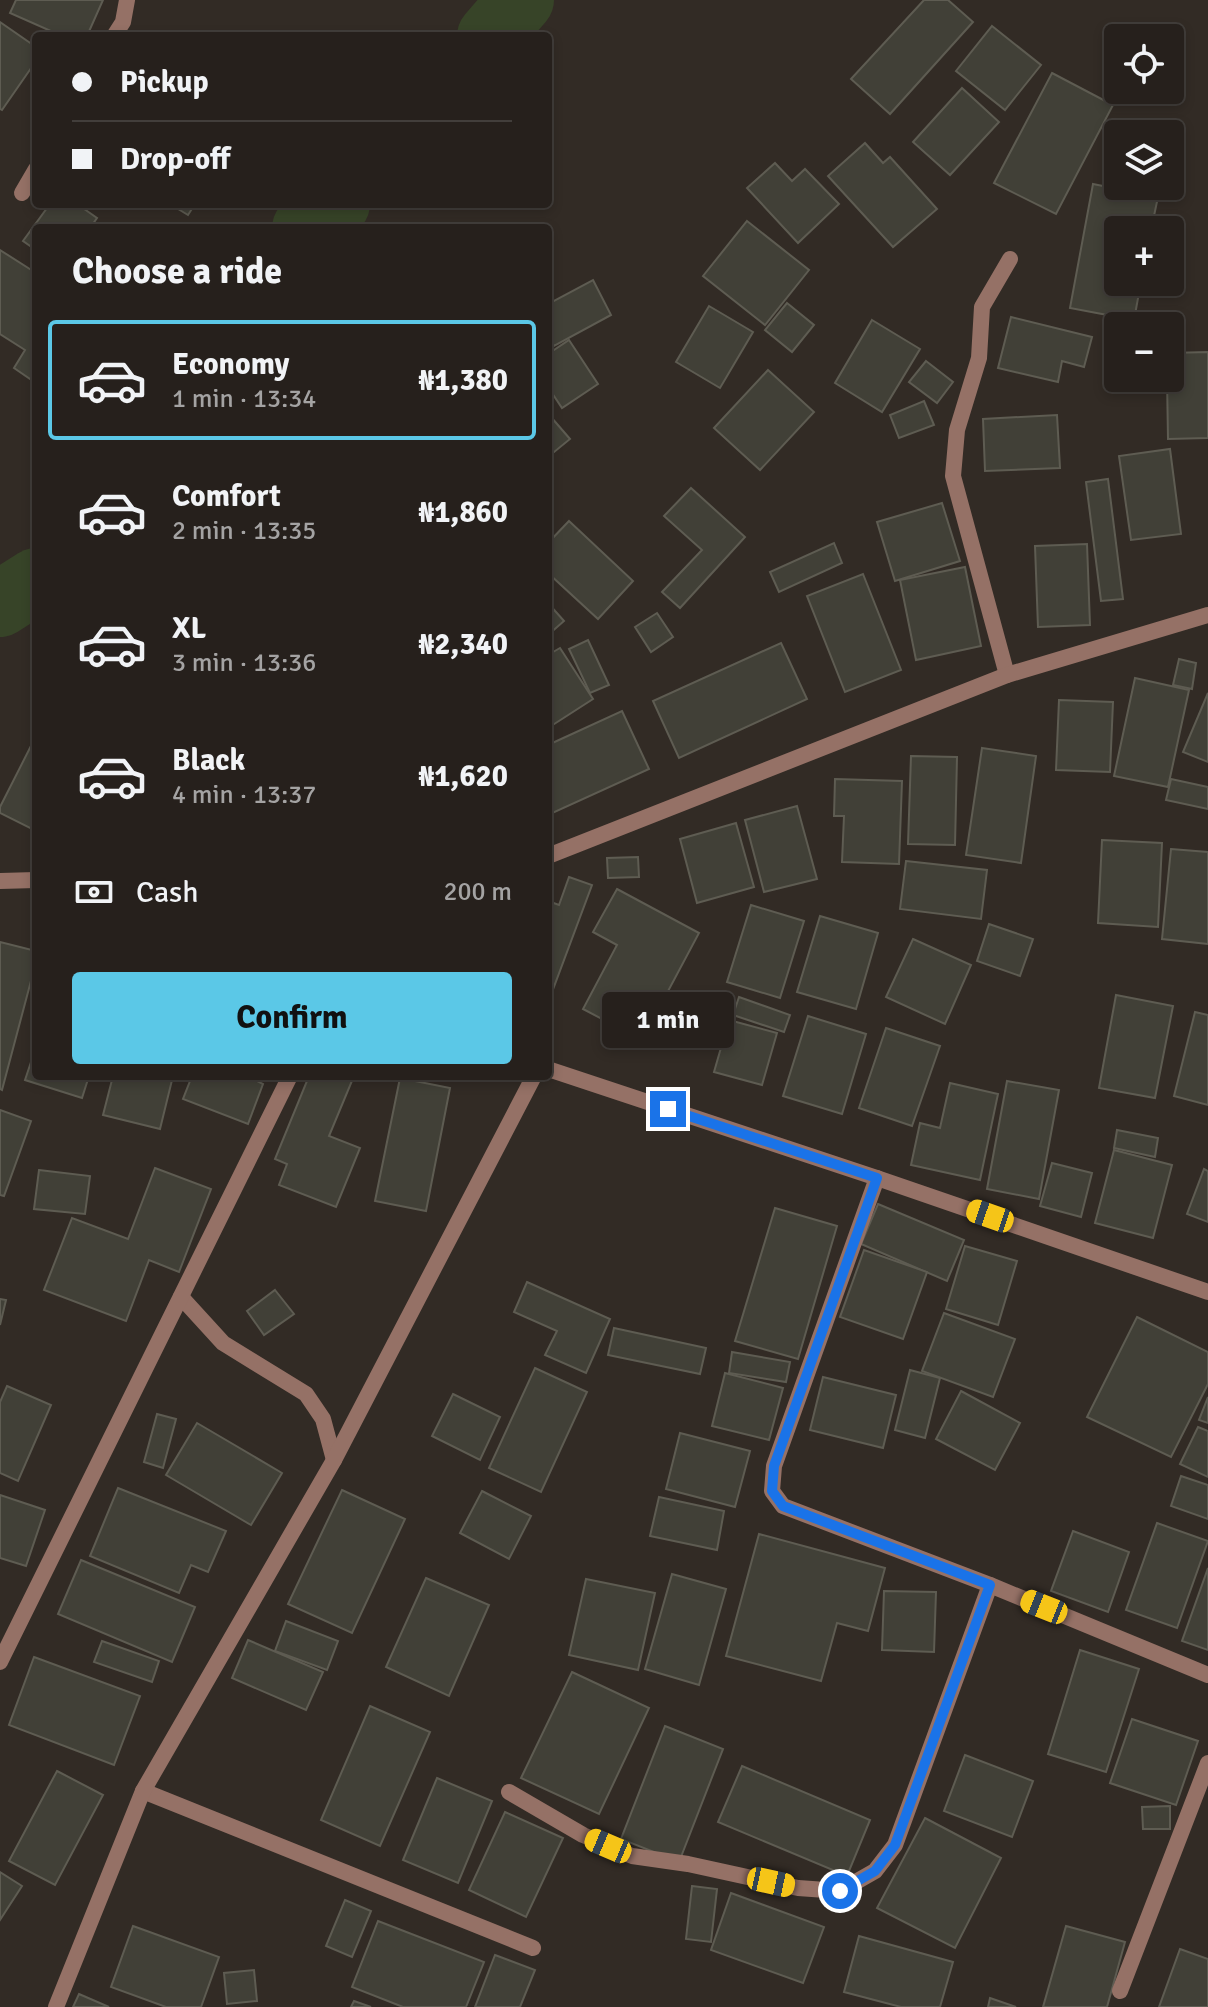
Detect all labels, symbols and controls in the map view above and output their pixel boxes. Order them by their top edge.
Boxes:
map controls [1104,24,1184,392]
button: locate [1104,24,1184,104]
text: Pickup [120,64,209,101]
button: layers [1104,120,1184,200]
text: Drop-off [120,141,230,178]
button: + [1104,216,1184,296]
text: Choose a ride [72,249,282,294]
button: − [1104,312,1184,392]
icon: car [76,344,148,416]
text: Economy [172,346,289,383]
text: ₦1,380 [418,362,508,399]
text: 1 min · 13:34 [172,383,316,415]
icon: car [76,476,148,548]
text: Comfort [172,478,281,515]
text: ₦1,860 [418,494,508,531]
text: 2 min · 13:35 [172,515,316,547]
icon: car [76,608,148,680]
text: XL [172,610,206,647]
text: ₦2,340 [418,626,508,663]
text: 3 min · 13:36 [172,647,316,679]
icon: car [76,740,148,812]
text: Black [172,742,245,779]
text: ₦1,620 [418,758,508,795]
text: 4 min · 13:37 [172,779,316,811]
icon: cash [72,870,116,914]
text: Cash [136,874,199,911]
text: 200 m [443,876,512,908]
button: Confirm [72,972,512,1064]
callout: 1 min [602,993,734,1049]
text: 1 min [637,1004,699,1036]
route end [650,1091,686,1127]
car [963,1197,1017,1235]
car [1017,1587,1071,1627]
car [581,1826,635,1866]
car [745,1865,797,1899]
route start [822,1873,858,1909]

